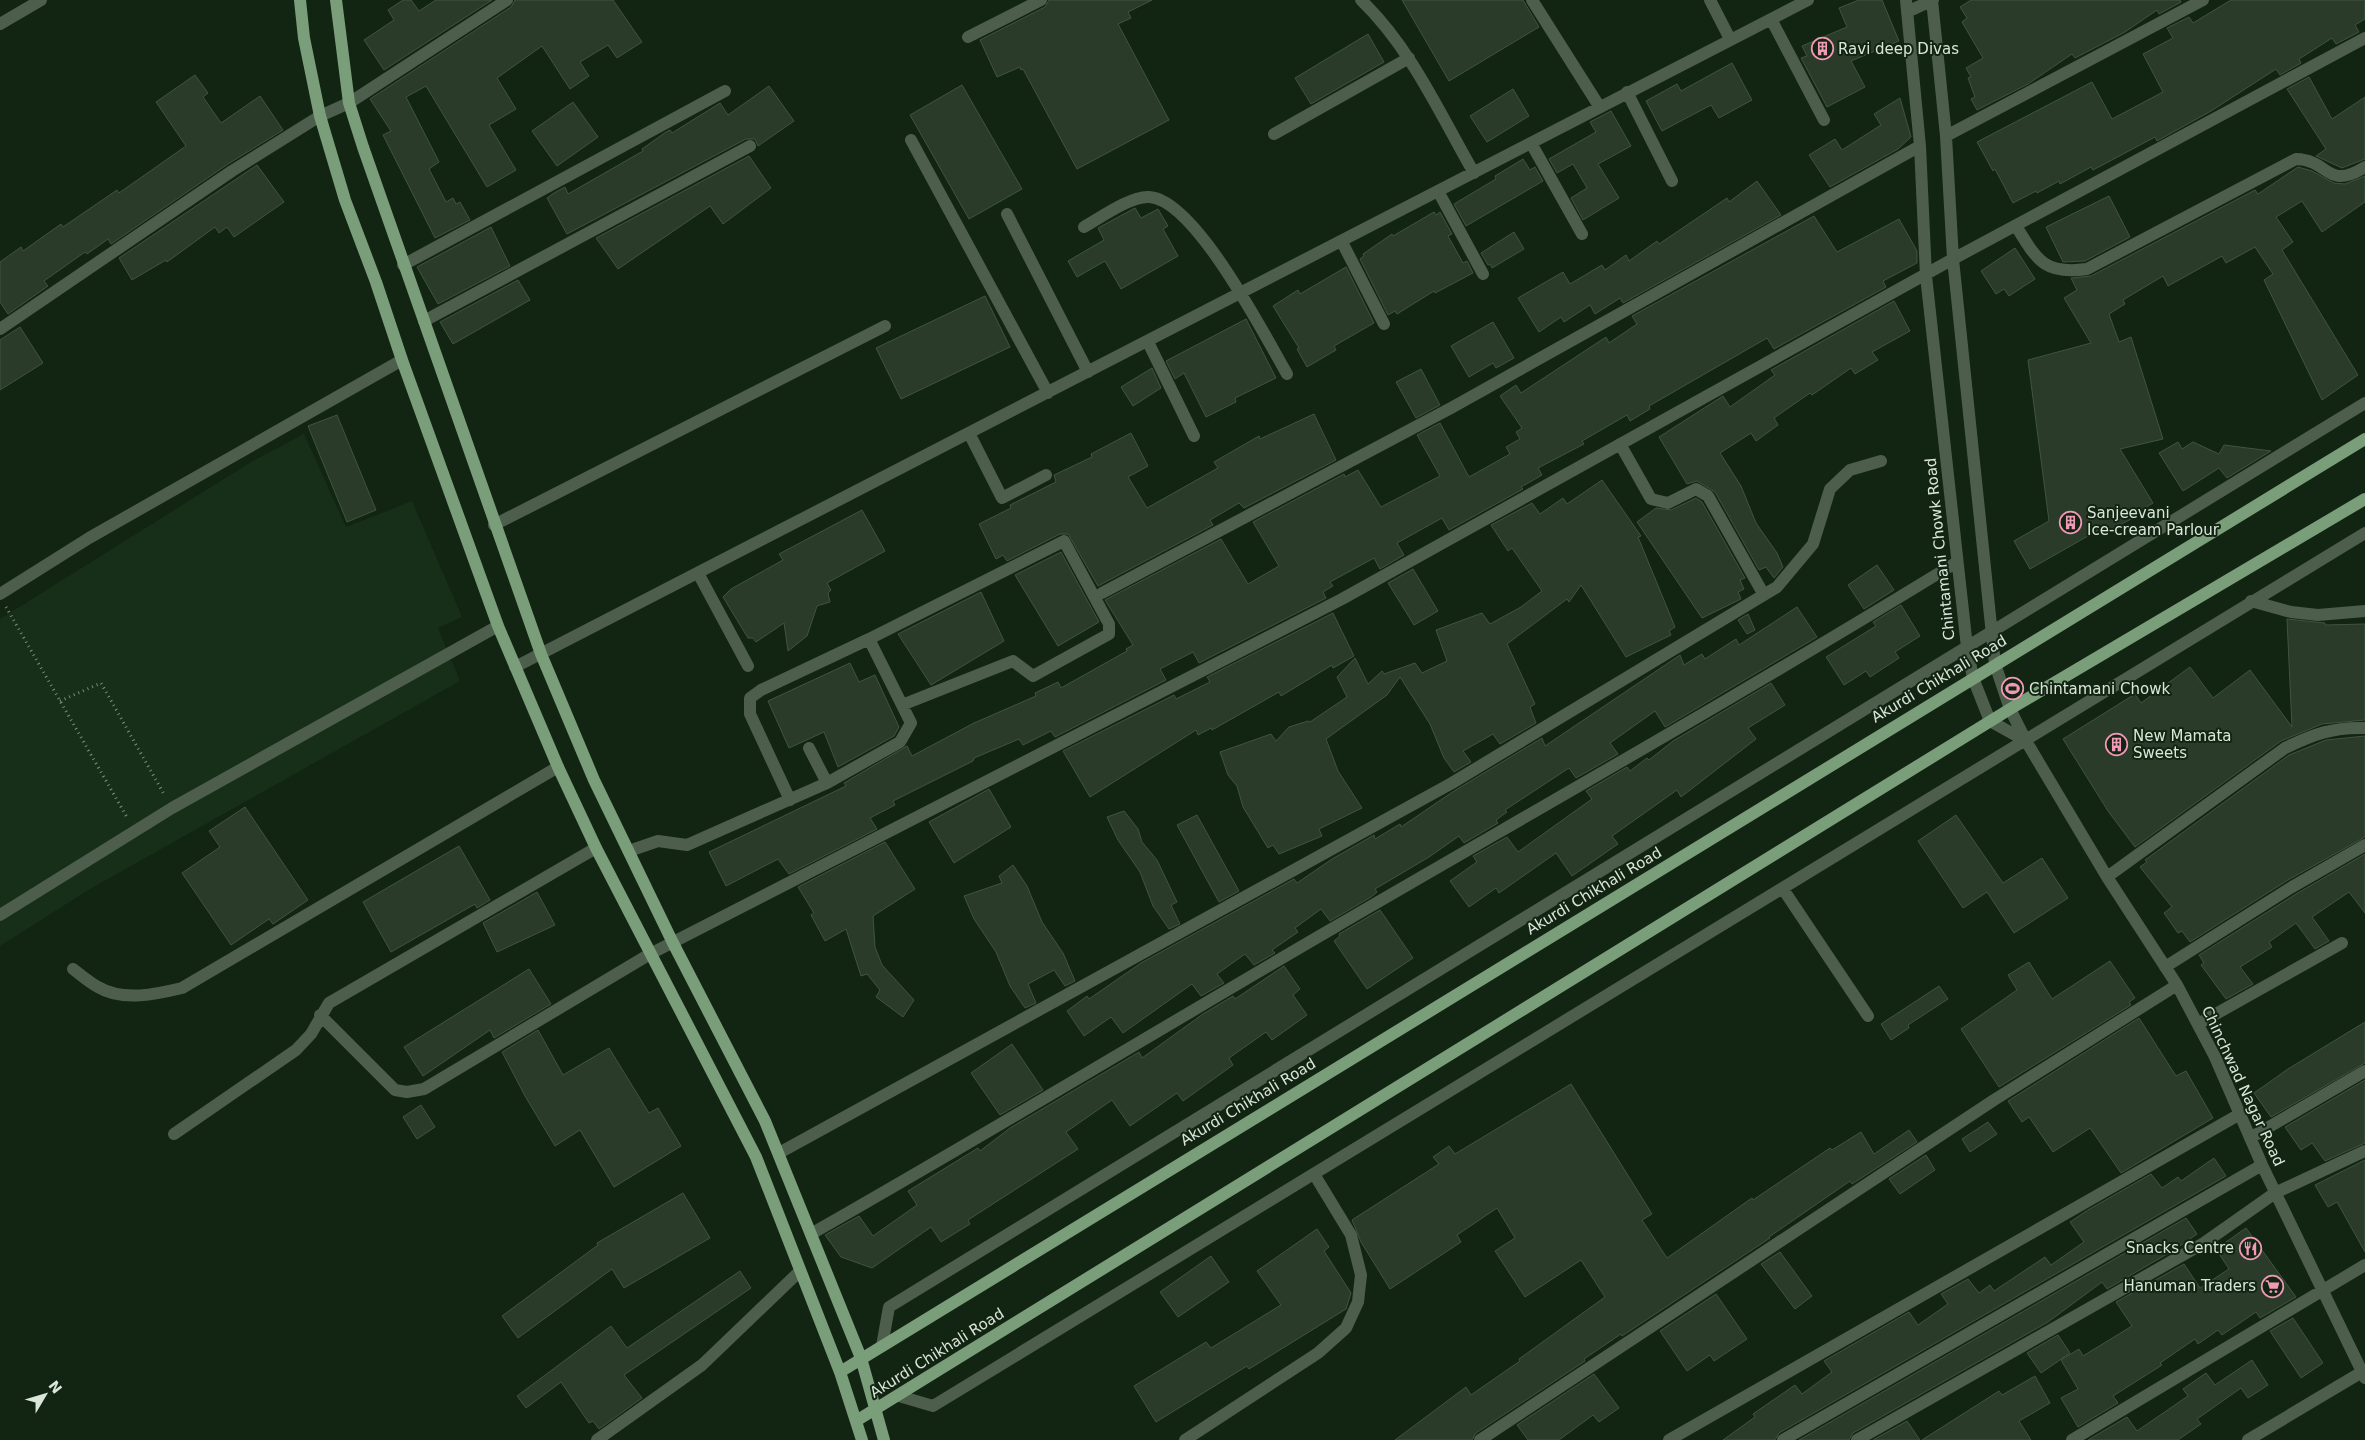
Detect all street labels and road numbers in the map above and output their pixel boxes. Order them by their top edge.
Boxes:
street label: Chintamani Chowk Road [1921,457,1959,641]
street label: Akurdi Chikhali Road [1868,631,2010,727]
street label: Akurdi Chikhali Road [1523,843,1665,939]
street label: Chinchwad Nagar Road [2198,1003,2288,1169]
street label: Akurdi Chikhali Road [1177,1054,1319,1150]
street label: Akurdi Chikhali Road [867,1304,1007,1402]

